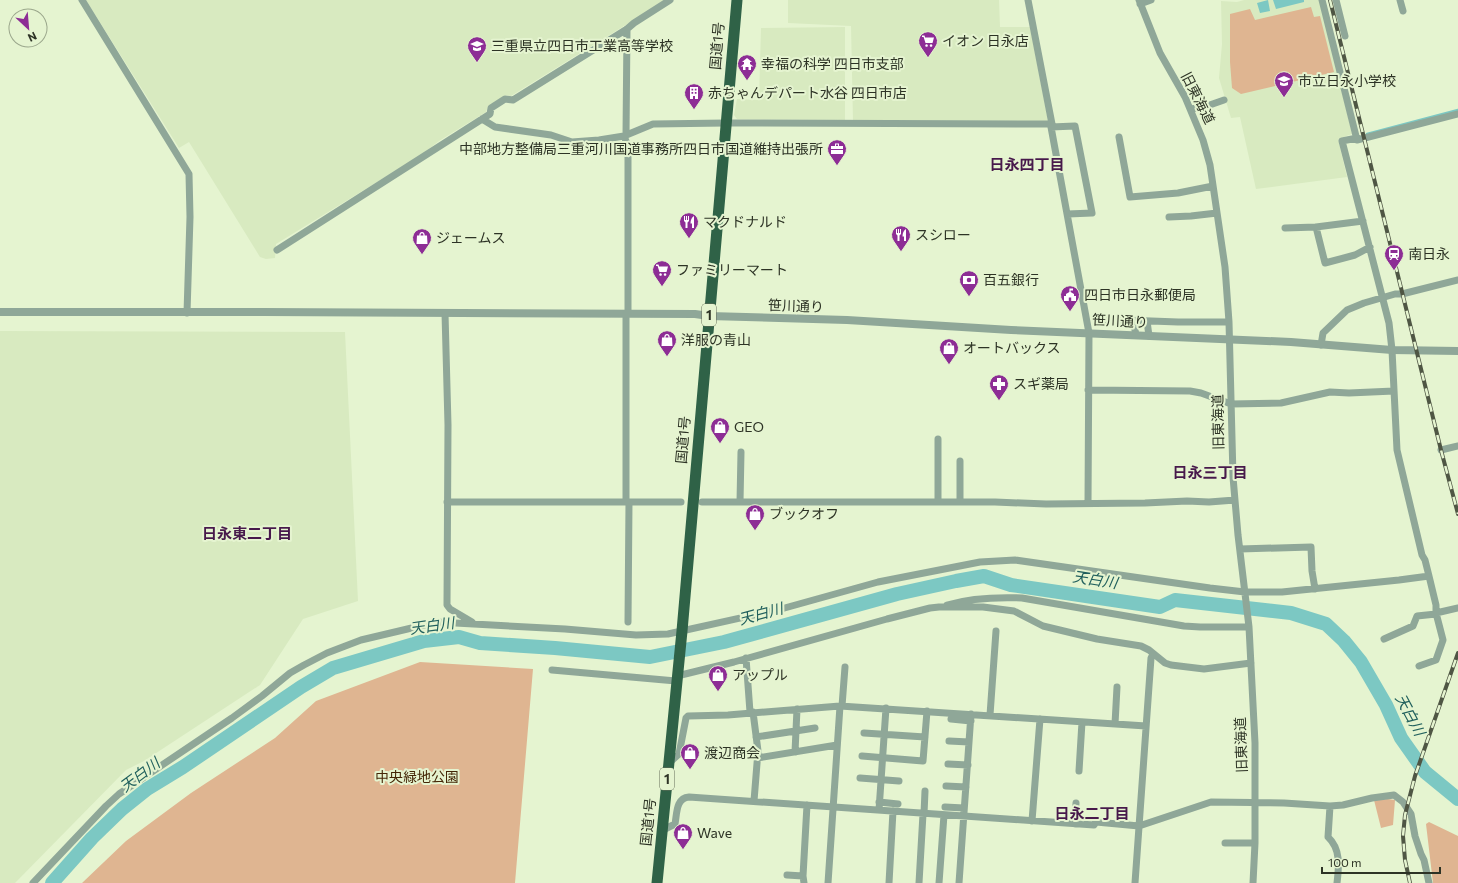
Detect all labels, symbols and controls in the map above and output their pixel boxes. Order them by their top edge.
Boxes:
north arrow [8,8,48,48]
street label: 国道1号 [706,21,727,71]
text: N [26,30,39,45]
supermarket icon: イオン 日永店 [917,30,939,58]
place label: イオン 日永店 [942,32,1029,49]
school or university icon: 三重県立四日市工業高等学校 [466,35,488,63]
place label: 三重県立四日市工業高等学校 [491,37,673,54]
temple icon: 幸福の科学 四日市支部 [736,53,758,81]
place label: 幸福の科学 四日市支部 [761,55,904,72]
street label: 旧東海道 [1178,69,1219,127]
school or university icon: 市立日永小学校 [1273,70,1295,98]
place label: 市立日永小学校 [1298,72,1396,89]
building icon: 赤ちゃんデパート水谷 四日市店 [683,82,705,110]
place label: 赤ちゃんデパート水谷 四日市店 [708,84,907,101]
office icon: 中部地方整備局三重河川国道事務所四日市国道維持出張所 [826,138,848,166]
place label: 中部地方整備局三重河川国道事務所四日市国道維持出張所 [459,140,823,157]
district label: 日永四丁目 [989,155,1065,173]
restaurant icon: マクドナルド [678,211,700,239]
place label: マクドナルド [703,213,787,230]
restaurant icon: スシロー [890,224,912,252]
place label: スシロー [915,226,971,243]
shop icon: ジェームス [411,227,433,255]
place label: ジェームス [436,229,506,246]
station icon: 南日永 [1383,243,1405,271]
place label: 南日永 [1408,245,1450,262]
supermarket icon: ファミリーマート [651,259,673,287]
place label: ファミリーマート [676,261,788,278]
bank icon: 百五銀行 [958,269,980,297]
place label: 百五銀行 [983,271,1039,288]
public building icon: 四日市日永郵便局 [1059,284,1081,312]
place label: 四日市日永郵便局 [1084,286,1196,303]
street label: 笹川通り [768,296,824,315]
road number: 1 [702,304,716,326]
street label: 笹川通り [1092,311,1148,330]
shop icon: 洋服の青山 [656,329,678,357]
place label: 洋服の青山 [681,331,751,348]
shop icon: オートバックス [938,337,960,365]
place label: オートバックス [963,339,1061,356]
pharmacy icon: スギ薬局 [988,373,1010,401]
place label: スギ薬局 [1013,375,1069,392]
street label: 旧東海道 [1209,394,1226,450]
street label: 国道1号 [672,415,693,465]
shop icon: GEO [709,416,731,444]
place label: GEO [734,418,764,435]
district label: 日永三丁目 [1172,463,1248,481]
shop icon: ブックオフ [744,503,766,531]
place label: ブックオフ [769,505,839,522]
district label: 日永東二丁目 [202,524,292,542]
water label: 天白川 [1072,567,1121,592]
water label: 天白川 [737,598,787,628]
water label: 天白川 [408,613,457,637]
shop icon: アップル [707,664,729,692]
place label: アップル [732,666,788,683]
water label: 天白川 [1392,690,1430,740]
street label: 旧東海道 [1231,717,1250,773]
shop icon: 渡辺商会 [679,742,701,770]
place label: 渡辺商会 [704,744,760,761]
water label: 天白川 [116,752,164,795]
park label: 中央緑地公園 [375,768,459,785]
road number: 1 [660,768,674,790]
street label: 国道1号 [637,797,658,847]
district label: 日永二丁目 [1054,804,1130,822]
shop icon: Wave [672,822,694,850]
place label: Wave [697,824,732,841]
scale bar [1322,849,1440,875]
text: 100 m [1328,855,1362,869]

